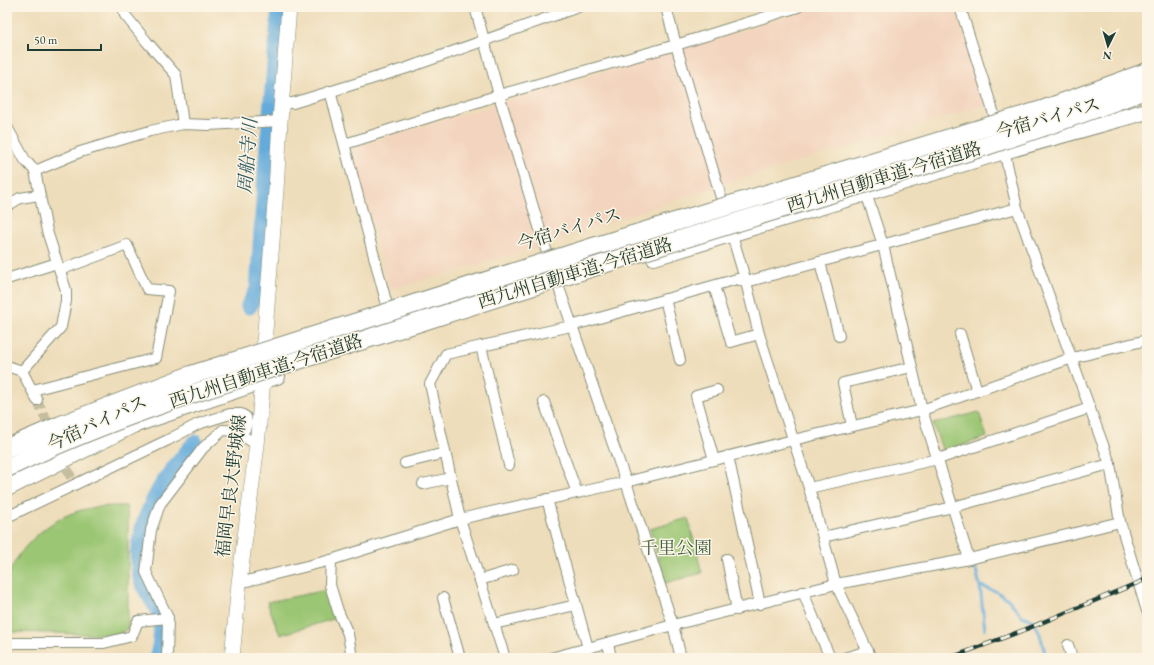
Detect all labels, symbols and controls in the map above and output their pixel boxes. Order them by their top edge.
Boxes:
scale bar [28,26,101,52]
north arrow [1088,26,1128,66]
text: 50 m [34,32,58,48]
text: N [1102,49,1112,63]
street label: 今宿バイパス [993,92,1103,143]
water label: 周船寺川 [232,115,263,195]
street label: 西九州自動車道;今宿道路 [784,136,984,217]
street label: 今宿バイパス [514,202,624,255]
street label: 西九州自動車道;今宿道路 [475,232,675,313]
street label: 西九州自動車道;今宿道路 [166,328,366,413]
street label: 今宿バイパス [43,389,150,456]
street label: 福岡早良大野城線 [210,413,251,559]
park label: 千里公園 [640,536,712,559]

